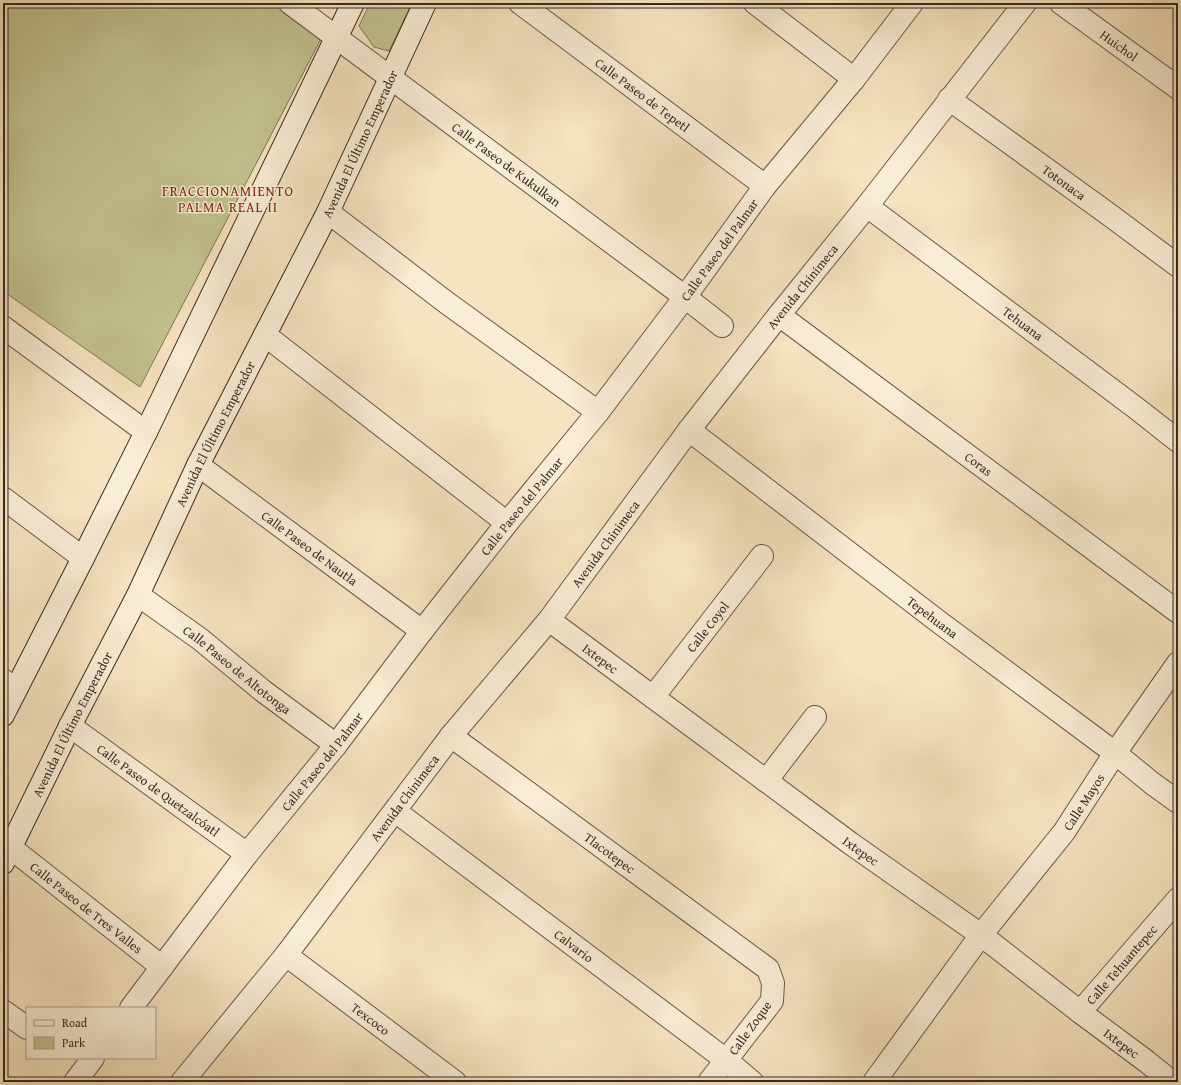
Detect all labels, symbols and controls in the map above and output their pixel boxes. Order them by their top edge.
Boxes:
street label: Huichol [1096,25,1142,66]
street label: Calle Paseo de Tepetl [591,53,694,136]
street label: Avenida El Último Emperador [317,66,402,221]
street label: Calle Paseo de Kukulkan [448,117,566,212]
street label: Totonaca [1038,160,1091,205]
district label: FRACCIONAMIENTO PALMA REAL II [162,181,294,217]
street label: Calle Paseo del Palmar [676,194,763,305]
street label: Avenida Chinimeca [762,239,843,333]
street label: Tehuana [998,301,1048,345]
street label: Avenida El Último Emperador [171,357,260,510]
street label: Coras [961,447,997,480]
street label: Calle Paseo del Palmar [476,452,568,559]
street label: Avenida Chinimeca [567,495,644,591]
street label: Calle Paseo de Nautla [258,506,362,590]
street label: Tepehuana [903,591,963,643]
street label: Calle Coyol [682,597,733,656]
street label: Calle Paseo de Altotonga [179,620,296,719]
street label: Ixtepec [579,638,622,678]
street label: Avenida El Último Emperador [27,647,117,800]
street label: Calle Paseo del Palmar [276,707,368,815]
street label: Calle Paseo de Quetzalcóatl [93,739,224,841]
street label: Avenida Chinimeca [366,750,444,845]
street label: Calle Mayos [1058,770,1109,834]
street label: Tlacotepec [580,828,639,878]
street label: Ixtepec [839,831,883,870]
street label: Calle Paseo de Tres Valles [26,857,147,958]
street label: Calle Tehuantepec [1081,920,1161,1008]
street label: Calvario [550,925,598,967]
street label: Calle Zoque [724,997,776,1059]
street label: Texcoco [347,998,394,1040]
legend [26,1007,156,1059]
text: Road [62,1014,88,1031]
street label: Ixtepec [1100,1023,1144,1063]
text: Park [62,1034,86,1051]

